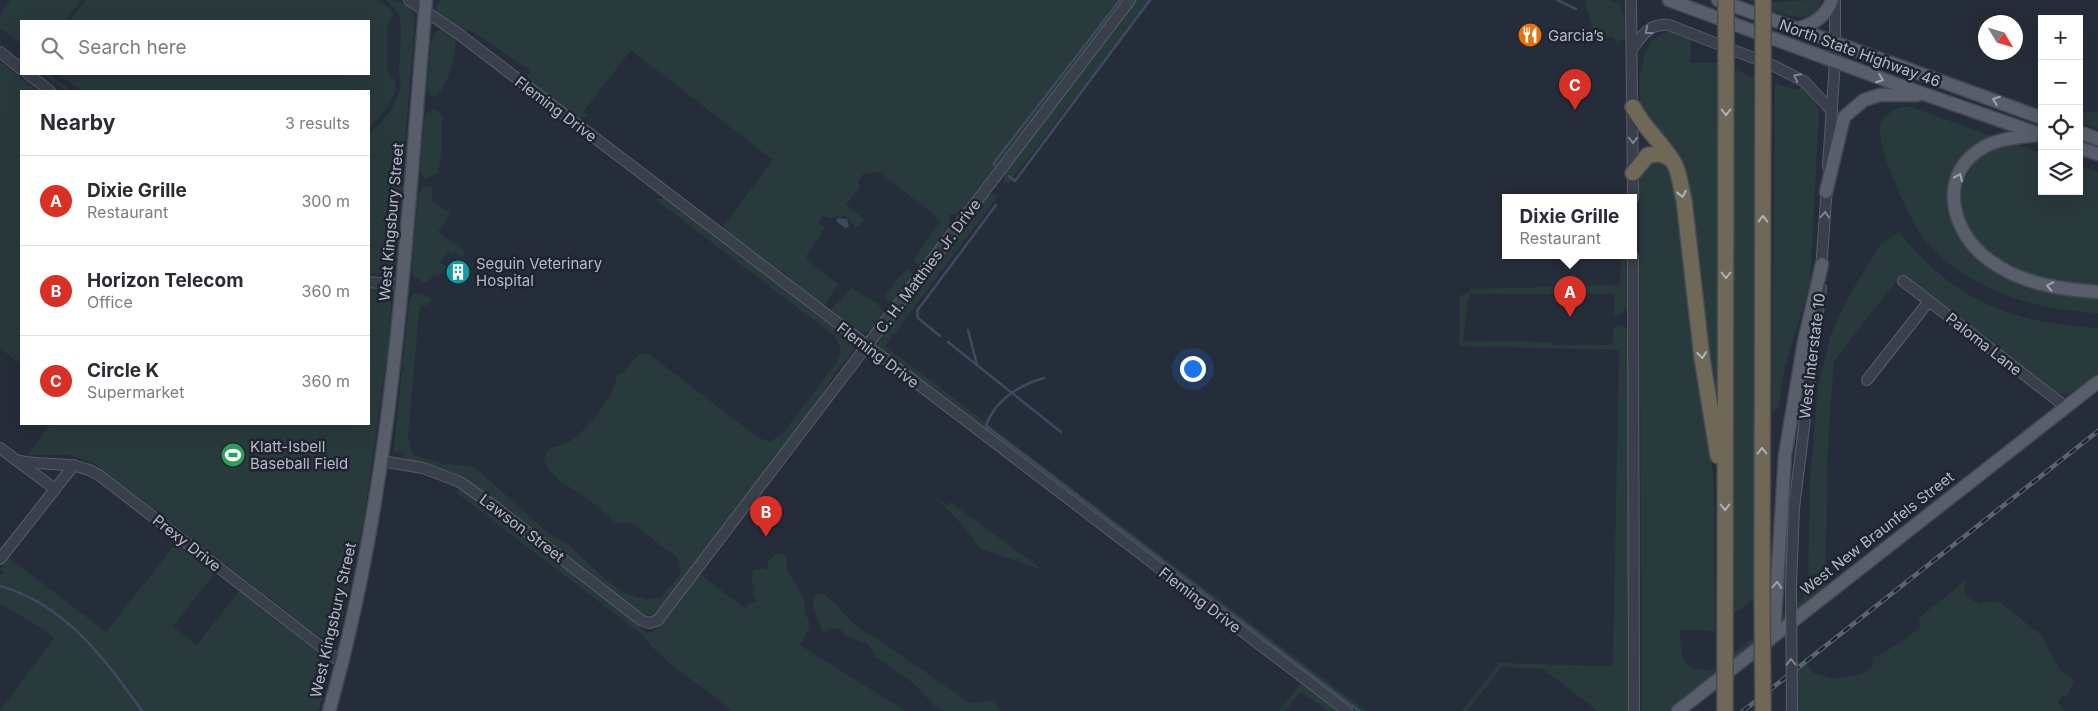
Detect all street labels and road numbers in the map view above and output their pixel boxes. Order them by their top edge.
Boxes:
street label: North State Highway 46 [1777,15,1943,91]
street label: Fleming Drive [511,72,601,146]
street label: West Kingsbury Street [375,142,407,302]
street label: C. H. Matthies Jr. Drive [871,195,985,337]
street label: West Interstate 10 [1795,292,1829,420]
street label: Paloma Lane [1942,309,2026,379]
street label: Fleming Drive [833,318,923,392]
street label: West New Braunfels Street [1796,467,1958,599]
street label: Lawson Street [476,490,568,566]
street label: Prexy Drive [149,510,225,576]
street label: West Kingsbury Street [306,540,360,699]
street label: Fleming Drive [1155,563,1245,637]

